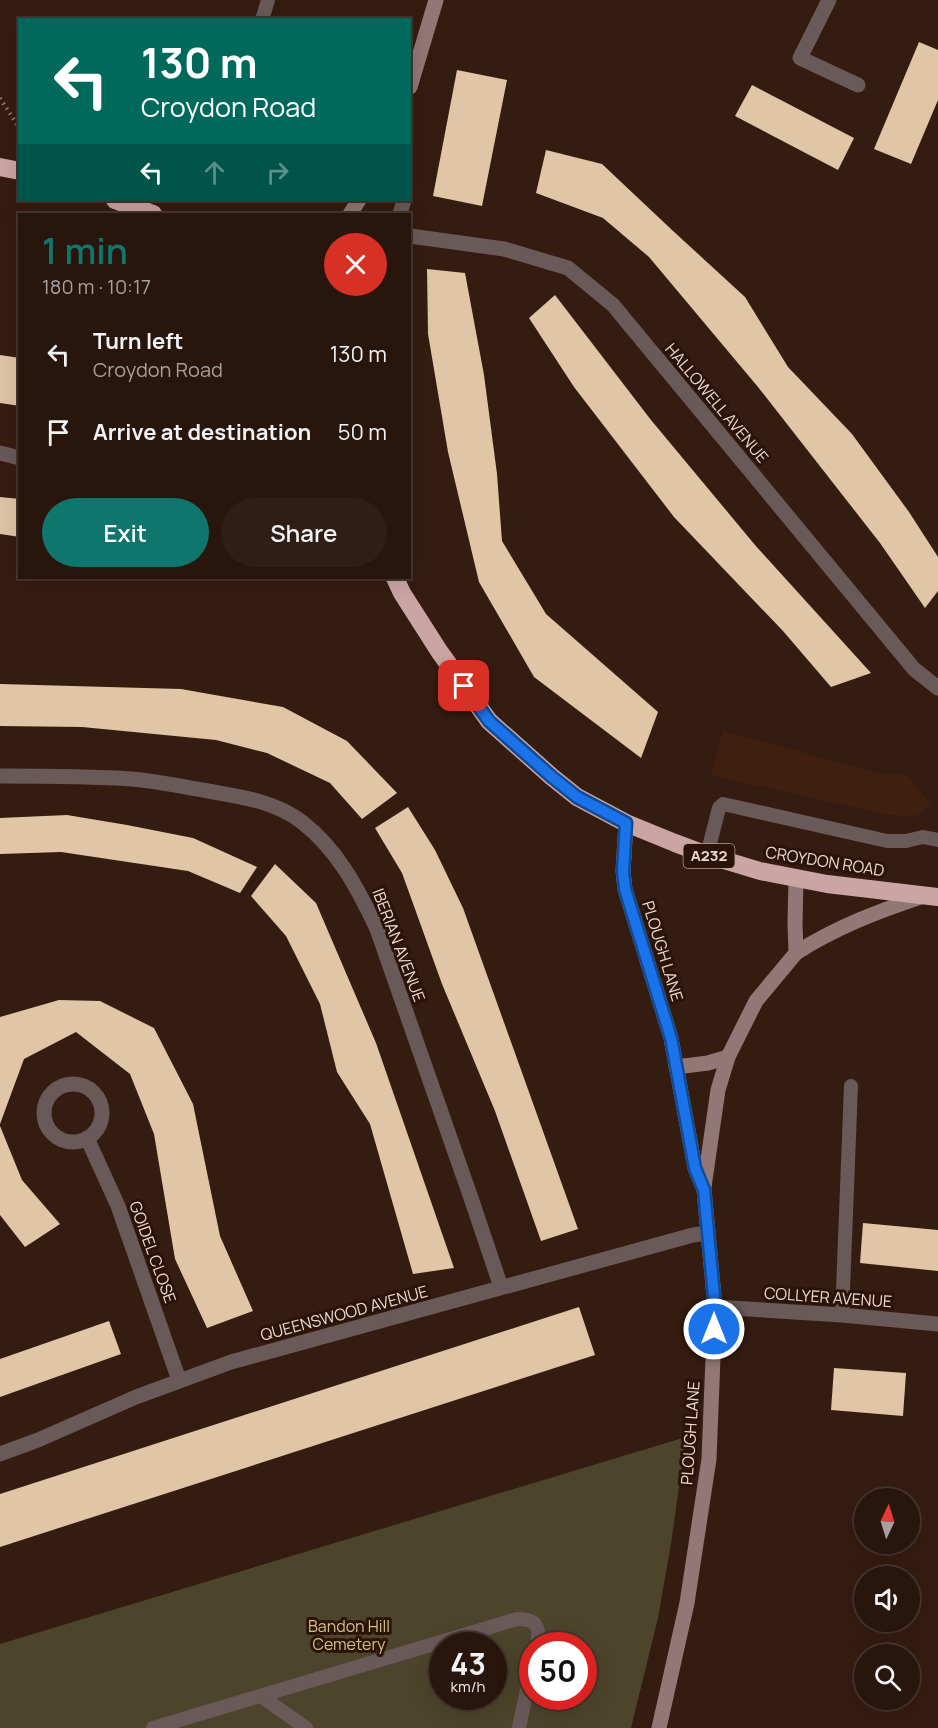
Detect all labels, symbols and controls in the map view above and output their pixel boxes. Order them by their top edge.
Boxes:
text: 130 m [141,33,258,91]
icon: left [42,42,120,120]
text: Croydon Road [141,88,316,125]
icon: left [135,156,168,189]
icon: ahead [198,156,231,189]
icon: right [261,156,294,189]
text: 1 min [42,226,128,275]
button: close [324,233,387,296]
text: 180 m · 10:17 [42,273,151,300]
text: Turn left [93,326,183,356]
icon: left [42,338,75,371]
street label: HALLOWELL AVENUE [660,338,774,468]
text: 130 m [330,339,387,369]
text: Croydon Road [93,356,223,383]
icon: arrive [42,416,75,449]
text: Arrive at destination [93,417,311,447]
text: 50 m [338,417,387,447]
button: Exit [42,498,209,567]
button: Share [221,498,387,567]
pin [438,660,489,711]
icon: arrive [447,669,480,702]
street label: CROYDON ROAD [764,841,886,881]
road number: A232 [684,844,734,868]
street label: IBERIAN AVENUE [367,885,431,1005]
street label: PLOUGH LANE [637,898,689,1004]
street label: GOIDEL CLOSE [124,1198,182,1306]
street label: QUEENSWOOD AVENUE [258,1280,430,1346]
street label: COLLYER AVENUE [763,1282,893,1312]
position arrow [682,1297,746,1361]
street label: PLOUGH LANE [675,1380,705,1486]
north arrow [854,1488,920,1554]
map controls [854,1488,920,1710]
button: sound [854,1566,920,1632]
park label: Bandon Hill Cemetery [308,1615,390,1655]
speed limit sign: 50 [519,1632,597,1710]
text: 43 [450,1643,486,1684]
button: search [854,1644,920,1710]
text: km/h [451,1676,485,1697]

